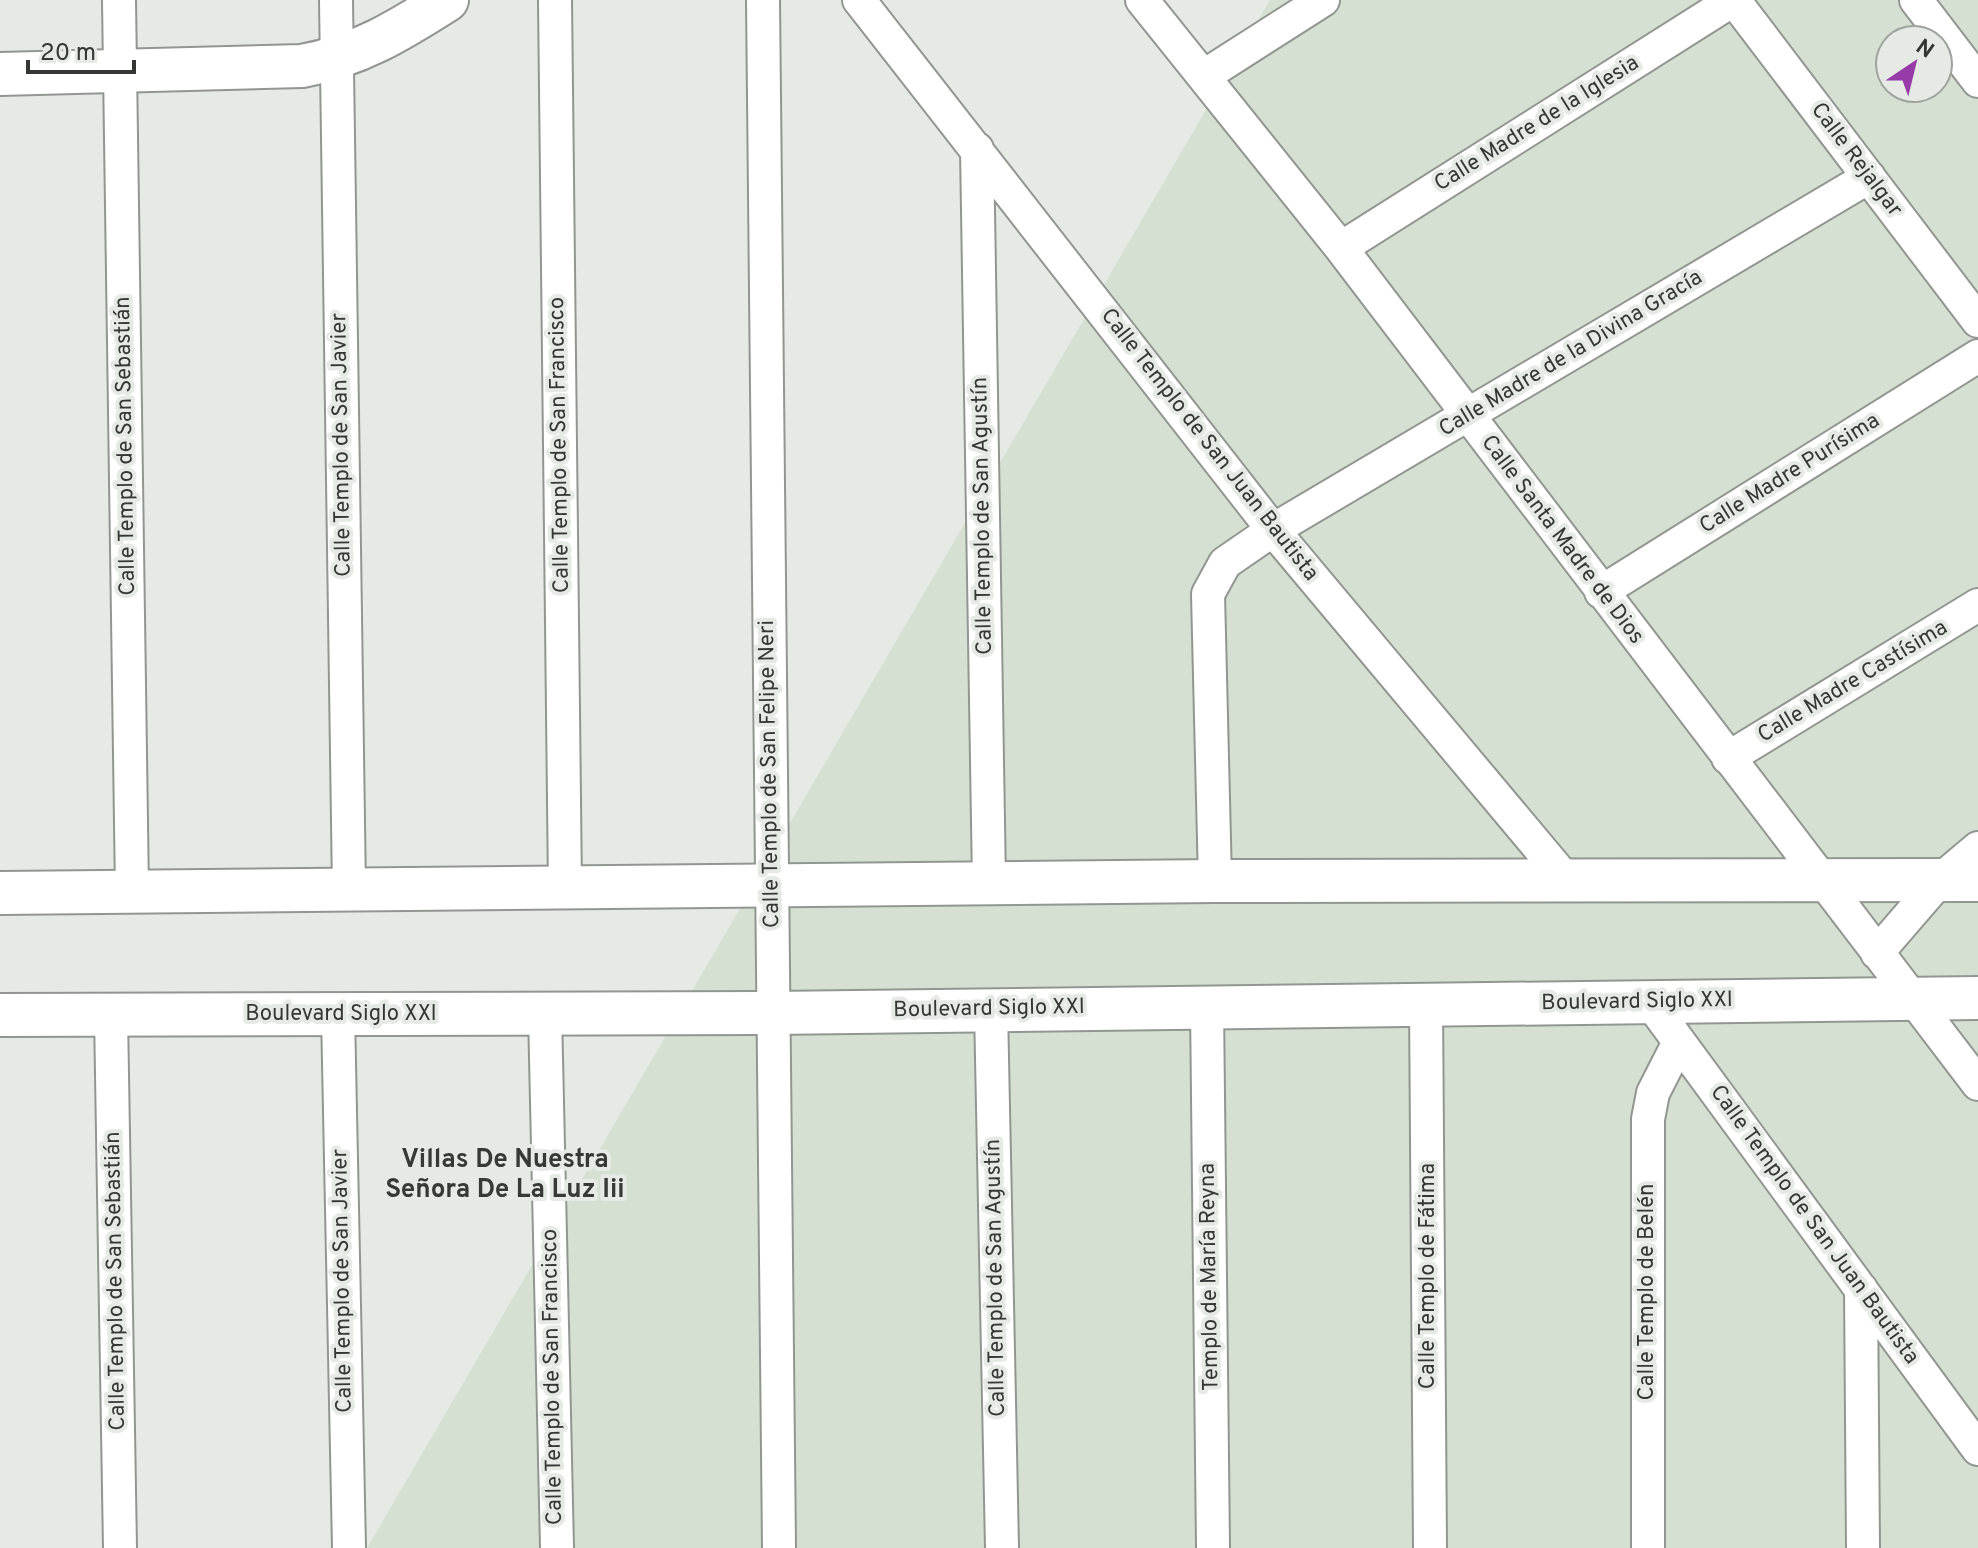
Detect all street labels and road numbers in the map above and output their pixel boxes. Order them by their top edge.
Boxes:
street label: Calle Madre de la Iglesia [1430,50,1644,198]
street label: Calle Rejalgar [1804,98,1908,223]
street label: Calle Madre de la Divina Gracía [1434,265,1708,443]
street label: Calle Templo de San Sebastián [110,296,142,596]
street label: Calle Templo de San Francisco [544,297,576,593]
street label: Calle Templo de San Juan Bautista [1094,303,1324,587]
street label: Calle Templo de San Javier [326,312,358,577]
street label: Calle Templo de San Agustín [967,377,999,655]
street label: Calle Madre Purísima [1695,408,1885,540]
street label: Calle Santa Madre de Dios [1475,430,1649,650]
street label: Calle Madre Castísima [1753,615,1953,749]
street label: Calle Templo de San Felipe Neri [754,620,786,928]
street label: Boulevard Siglo XXI [1541,987,1733,1017]
street label: Boulevard Siglo XXI [893,994,1085,1024]
street label: Boulevard Siglo XXI [245,1001,437,1028]
street label: Calle Templo de San Juan Bautista [1704,1080,1924,1370]
street label: Calle Templo de San Sebastián [100,1131,132,1431]
street label: Calle Templo de San Agustín [980,1139,1012,1417]
street label: Calle Templo de San Javier [327,1148,359,1413]
street label: Templo de María Reyna [1195,1163,1225,1391]
street label: Calle Templo de Fátima [1415,1163,1442,1389]
street label: Calle Templo de Belén [1634,1184,1661,1400]
street label: Calle Templo de San Francisco [537,1229,569,1525]

